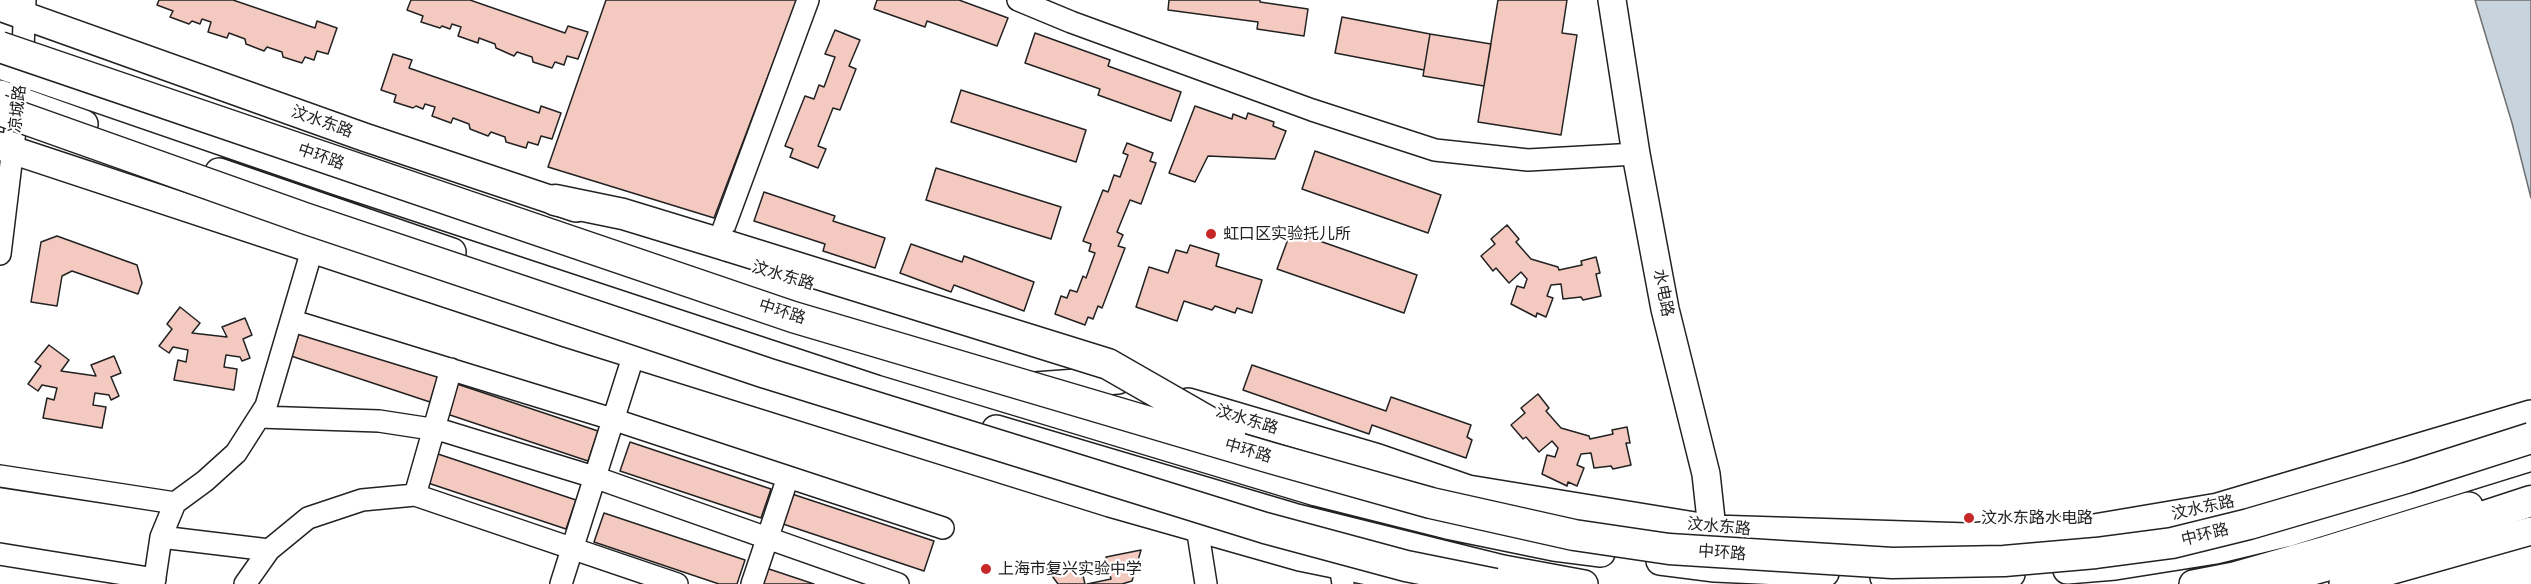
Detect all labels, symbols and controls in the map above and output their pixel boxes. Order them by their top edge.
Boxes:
street label: 凉城路 [6,84,30,134]
street label: 汶水东路 [289,102,355,142]
street label: 中环路 [295,140,347,174]
place label: 虹口区实验托儿所 [1223,224,1351,244]
marker: 虹口区实验托儿所 [1204,227,1218,241]
street label: 汶水东路 [750,257,816,295]
street label: 水电路 [1649,268,1677,318]
street label: 中环路 [756,295,808,329]
street label: 汶水东路 [1214,401,1280,439]
street label: 中环路 [1222,435,1274,467]
street label: 汶水东路 [2170,492,2236,524]
place label: 汶水东路水电路 [1981,508,2093,528]
marker: 汶水东路水电路 [1962,511,1976,525]
street label: 汶水东路 [1686,515,1752,539]
street label: 中环路 [2179,520,2231,550]
street label: 中环路 [1697,542,1747,564]
place label: 上海市复兴实验中学 [998,559,1142,579]
marker: 上海市复兴实验中学 [979,562,993,576]

